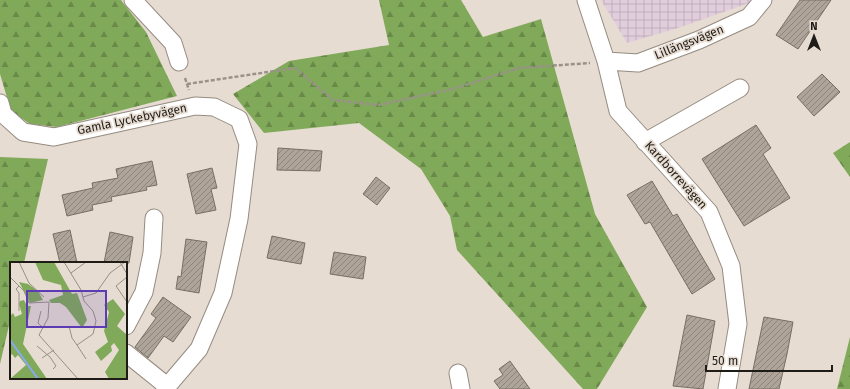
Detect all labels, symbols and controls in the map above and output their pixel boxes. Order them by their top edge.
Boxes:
north arrow [794,16,834,56]
text: N [810,20,818,33]
street label: Lillängsvägen [652,22,726,62]
street label: Gamla Lyckebyvägen [76,101,188,137]
street label: Kardborrevägen [642,138,710,212]
inset map [10,262,127,379]
scale bar [706,347,832,373]
text: 50 m [712,354,738,368]

